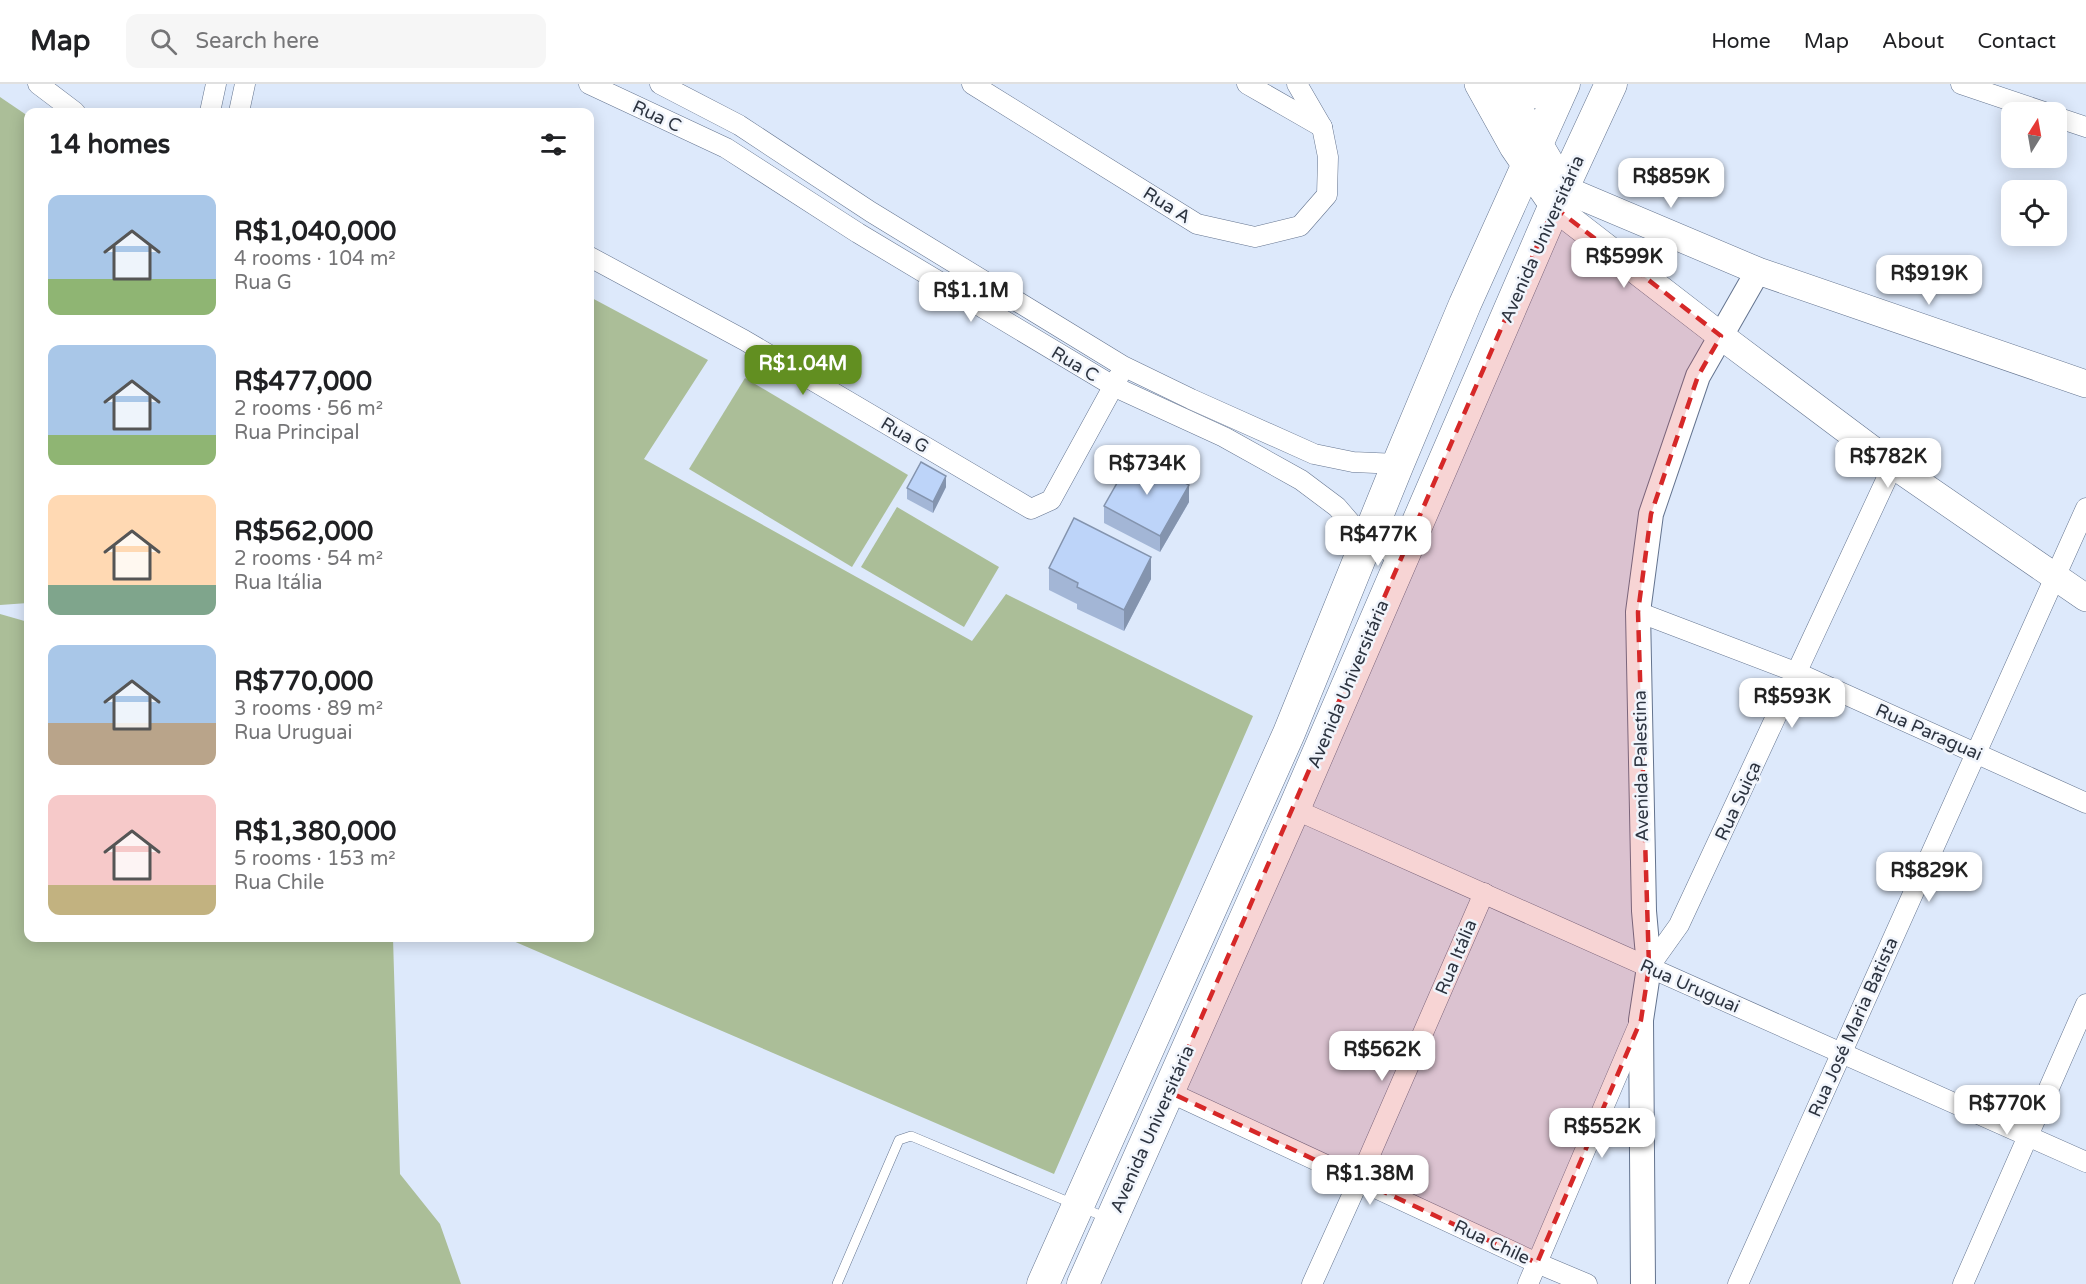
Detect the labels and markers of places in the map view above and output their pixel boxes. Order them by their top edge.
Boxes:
pin: R$859K [1622,158,1720,209]
pin: R$599K [1575,238,1673,289]
pin: R$919K [1880,255,1978,306]
pin: R$1.1M [922,272,1020,323]
pin: R$1.04M [748,345,858,396]
pin: R$782K [1839,438,1937,489]
pin: R$734K [1098,445,1196,496]
pin: R$477K [1329,516,1427,567]
pin: R$593K [1743,678,1841,729]
pin: R$829K [1880,852,1978,903]
pin: R$562K [1333,1031,1431,1082]
pin: R$770K [1958,1085,2056,1136]
pin: R$552K [1553,1108,1651,1159]
pin: R$1.38M [1315,1155,1425,1206]

